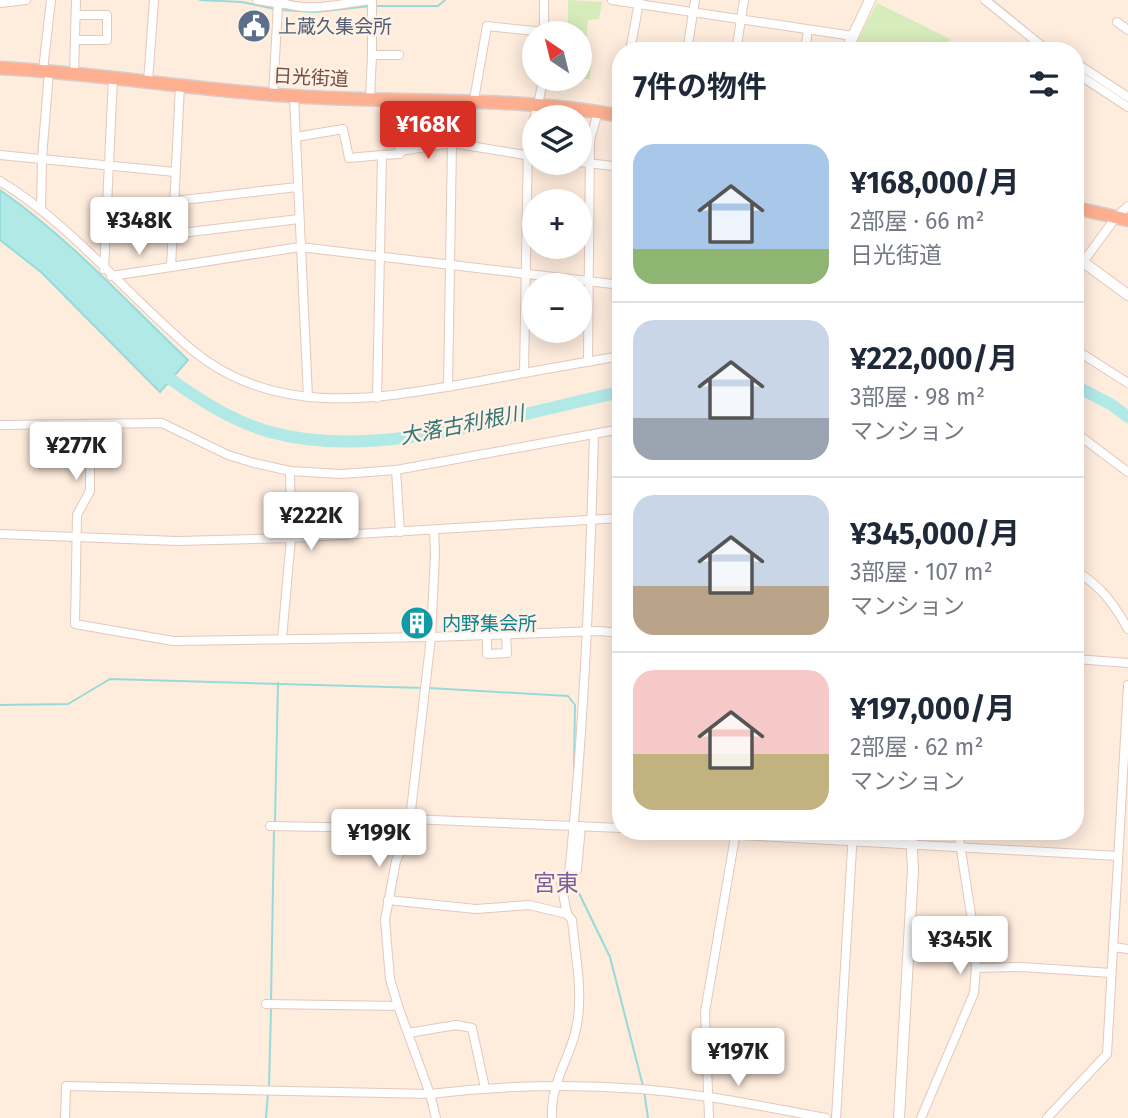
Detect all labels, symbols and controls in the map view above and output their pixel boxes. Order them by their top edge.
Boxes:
public building icon: 上蔵久集会所 [235,7,273,45]
place label: 上蔵久集会所 [278,15,392,38]
north arrow [522,21,592,91]
map controls [522,21,592,343]
street label: 日光街道 [272,64,350,91]
icon: filters [1025,65,1063,103]
text: 7件の物件 [633,69,767,105]
pin: ¥168K [379,102,477,161]
button: layers [522,105,592,175]
text: ¥168K [396,110,460,138]
text: ¥168,000/月 [850,165,1019,201]
icon: home [689,172,773,256]
button: + [522,189,592,259]
pin: ¥348K [90,198,188,257]
text: ¥348K [106,206,172,234]
text: 2部屋 · 66 m² [850,207,985,235]
text: 日光街道 [850,241,942,269]
button: − [522,273,592,343]
text: ¥222,000/月 [850,341,1018,377]
icon: home [689,348,773,432]
text: 3部屋 · 98 m² [850,383,985,411]
water label: 大落古利根川 [398,400,528,450]
text: マンション [850,417,965,445]
pin: ¥277K [27,422,125,482]
text: ¥277K [46,431,106,459]
pin: ¥222K [262,492,360,552]
text: ¥222K [280,501,342,529]
text: ¥345,000/月 [850,516,1020,552]
icon: home [689,523,773,607]
text: 3部屋 · 107 m² [850,558,993,586]
text: マンション [850,592,965,620]
building icon: 内野集会所 [398,604,436,642]
place label: 内野集会所 [442,612,537,635]
text: ¥197,000/月 [850,691,1016,727]
icon: home [689,698,773,782]
text: 2部屋 · 62 m² [850,733,983,761]
text: マンション [850,767,965,795]
pin: ¥199K [330,810,428,869]
text: ¥199K [347,818,411,846]
district label: 宮東 [533,869,579,897]
pin: ¥345K [911,916,1009,976]
text: ¥345K [928,925,992,953]
pin: ¥197K [689,1028,787,1088]
text: ¥197K [708,1037,768,1065]

